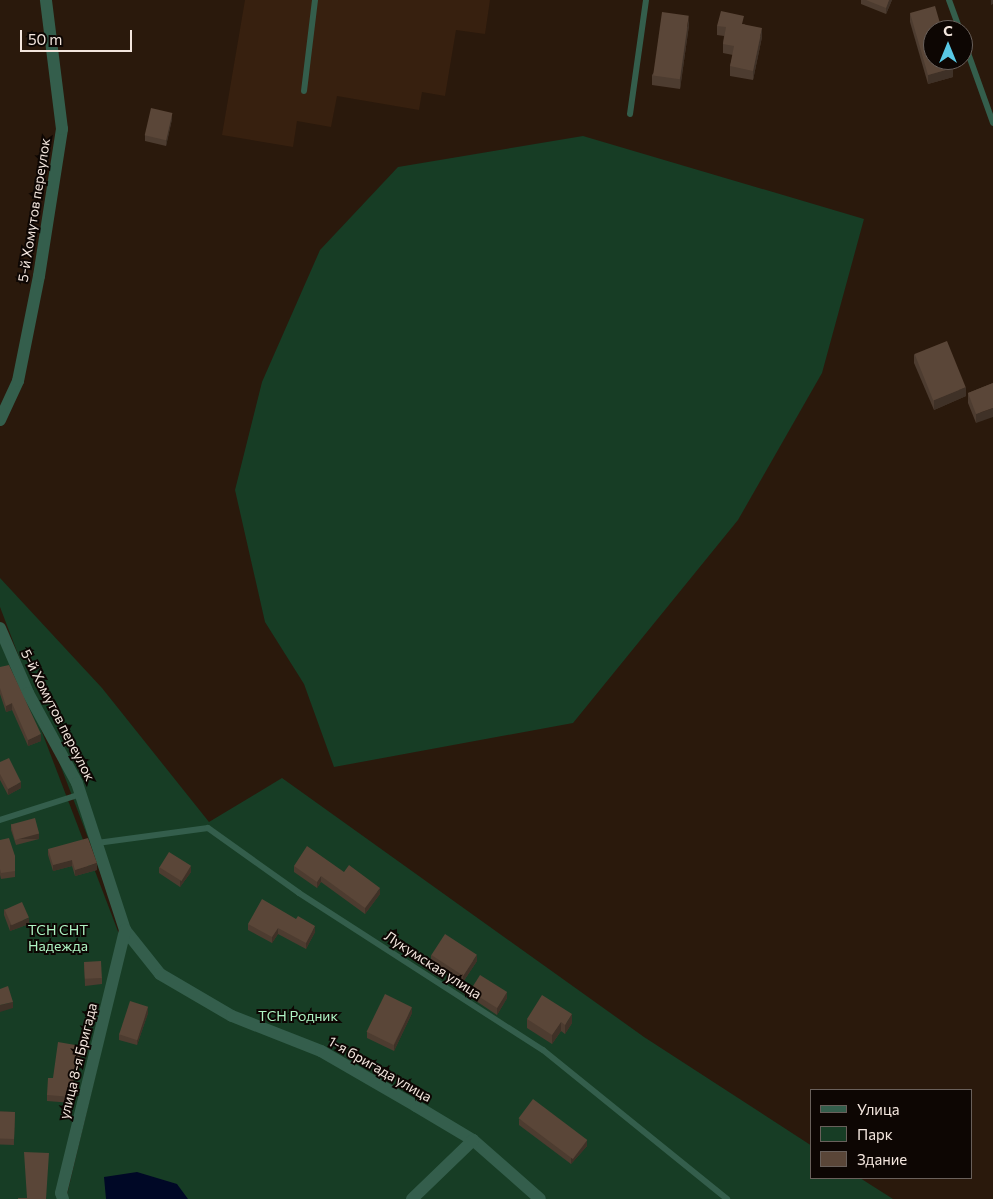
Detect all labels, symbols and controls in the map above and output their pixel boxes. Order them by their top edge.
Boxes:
scale bar [22,20,135,52]
north arrow [923,20,973,70]
text: С [943,22,953,39]
text: 50 m [28,30,62,48]
street label: 5-й Хомутов переулок [14,137,54,283]
street label: 5-й Хомутов переулок [17,646,99,784]
park label: ТСН СНТ Надежда [28,922,88,954]
street label: Лукумская улица [381,927,485,1003]
street label: улица 8-я Бригада [55,1001,101,1121]
park label: ТСН Родник [258,1008,338,1024]
street label: 1-я бригада улица [325,1033,435,1105]
legend [810,1089,973,1179]
text: Улица [857,1100,899,1118]
text: Парк [857,1125,893,1143]
text: Здание [857,1150,907,1168]

